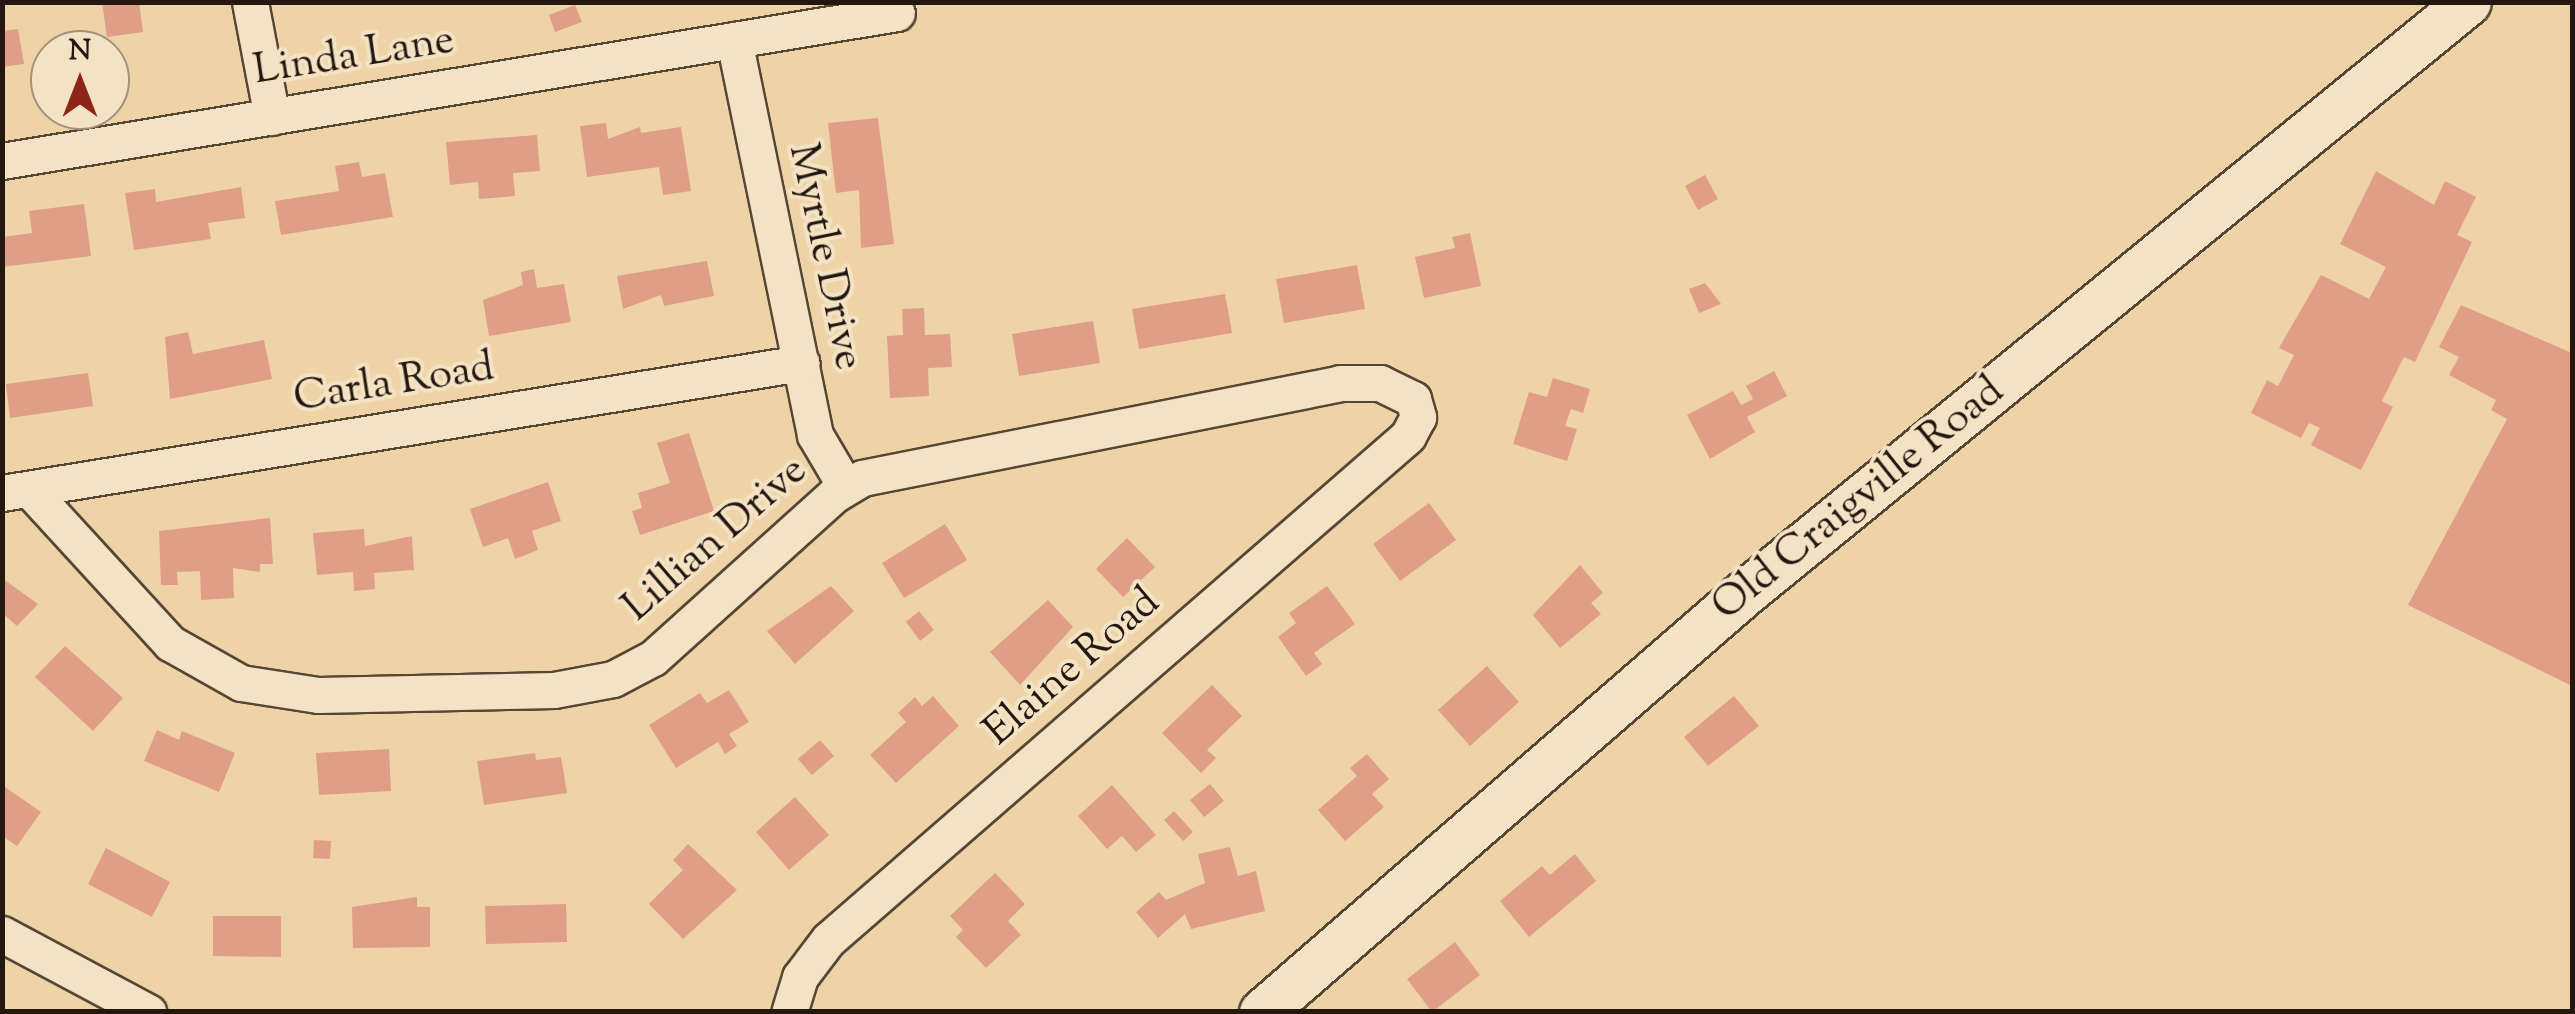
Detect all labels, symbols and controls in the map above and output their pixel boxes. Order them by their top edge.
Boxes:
street label: Linda Lane [250,16,458,98]
north arrow [30,30,130,130]
text: N [69,32,91,72]
street label: Myrtle Drive [775,139,873,375]
street label: Carla Road [290,343,498,425]
street label: Old Craigville Road [1703,367,2015,633]
street label: Lillian Drive [614,447,818,633]
street label: Elaine Road [975,578,1171,758]

